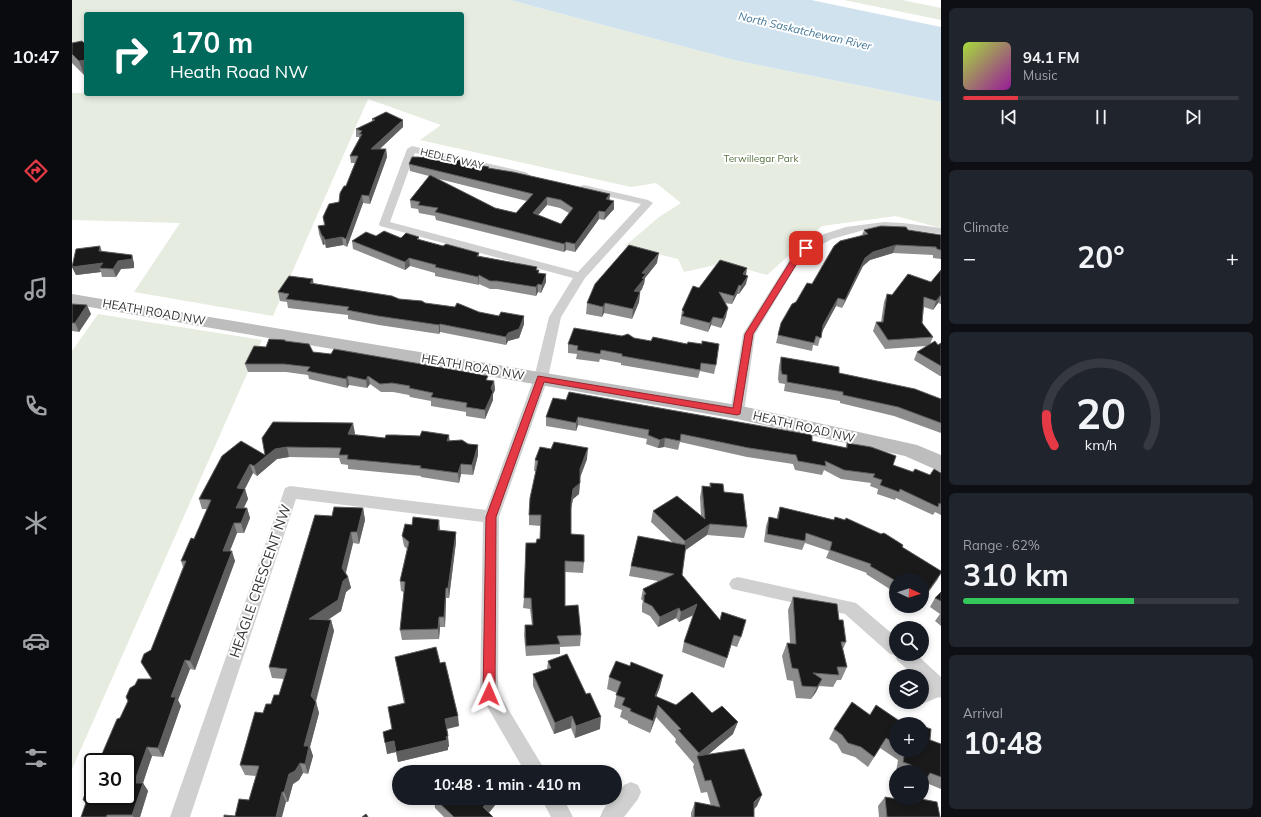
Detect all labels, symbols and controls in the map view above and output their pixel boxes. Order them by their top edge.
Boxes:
water label: North Saskatchewan River [737,9,874,53]
text: 170 m [170,25,253,60]
icon: right [104,28,156,80]
text: 10:47 [12,45,60,68]
text: 94.1 FM [1023,48,1079,67]
text: Heath Road NW [170,60,308,83]
text: Music [1023,67,1058,83]
icon: previous [998,106,1020,128]
icon: pause [1090,106,1112,128]
icon: next [1182,106,1204,128]
street label: HEDLEY WAY [419,145,486,172]
park label: Terwillegar Park [723,152,799,165]
icon: directions [22,157,50,185]
text: Climate [963,219,1009,235]
pin [789,231,823,265]
icon: arrive [795,237,817,259]
text: 20° [1077,238,1125,276]
text: − [963,244,976,272]
text: + [1226,244,1239,272]
icon: music [22,275,50,303]
street label: HEATH ROAD NW [102,295,207,328]
street label: HEATH ROAD NW [421,350,526,383]
text: 20 [1076,387,1126,439]
icon: phone [22,392,50,420]
street label: HEATH ROAD NW [752,407,857,446]
text: km/h [1085,436,1117,454]
street label: HEAGLE CRESCENT NW [225,501,295,660]
icon: climate [22,509,50,537]
text: Range · 62% [963,537,1040,553]
text: 310 km [963,556,1069,594]
north arrow [889,573,929,613]
map controls [889,573,929,805]
button: search [889,621,929,661]
icon: car [22,627,50,655]
button: layers [889,669,929,709]
position arrow [468,673,510,715]
text: Arrival [963,705,1003,721]
button: + [889,717,929,757]
text: 10:48 [963,724,1042,762]
icon: filters [22,744,50,772]
speed limit sign: 30 [84,753,136,805]
button: − [889,765,929,805]
text: 10:48 · 1 min · 410 m [433,775,581,794]

